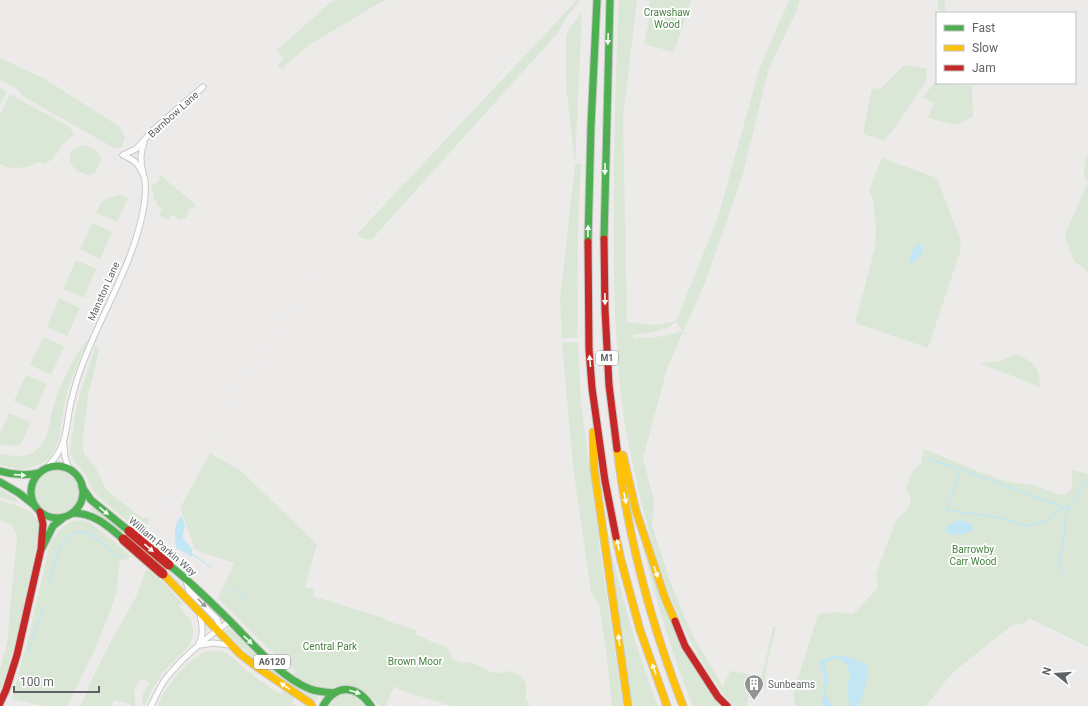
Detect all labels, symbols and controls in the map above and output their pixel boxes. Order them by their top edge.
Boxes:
park label: Crawshaw Wood [644,7,691,30]
legend [936,12,1076,84]
text: Fast [972,21,995,35]
one-way arrow [605,33,612,45]
text: Slow [972,41,998,55]
text: Jam [972,61,996,75]
street label: Barnbow Lane [146,89,201,140]
one-way arrow [602,163,608,176]
one-way arrow [585,224,591,237]
street label: Manston Lane [86,260,121,322]
one-way arrow [602,293,608,306]
road number: M1 [596,351,618,365]
one-way arrow [587,355,593,367]
one-way arrow [14,472,26,479]
one-way arrow [622,492,628,504]
one-way arrow [98,506,109,515]
street label: William Parkin Way [127,515,199,578]
one-way arrow [614,538,620,551]
one-way arrow [144,543,154,553]
park label: Barrowby Carr Wood [950,544,996,567]
one-way arrow [654,566,660,578]
one-way arrow [197,598,207,608]
one-way arrow [616,634,622,646]
one-way arrow [243,635,253,645]
park label: Central Park [303,641,358,652]
north arrow [1036,654,1076,694]
road number: A6120 [254,655,290,669]
park label: Brown Moor [388,656,443,667]
one-way arrow [650,663,656,675]
text: N [1040,665,1054,677]
scale bar [14,668,99,694]
building icon: Sunbeams [743,673,765,701]
text: 100 m [20,675,54,689]
place label: Sunbeams [768,679,815,690]
one-way arrow [280,682,290,690]
one-way arrow [349,689,361,695]

